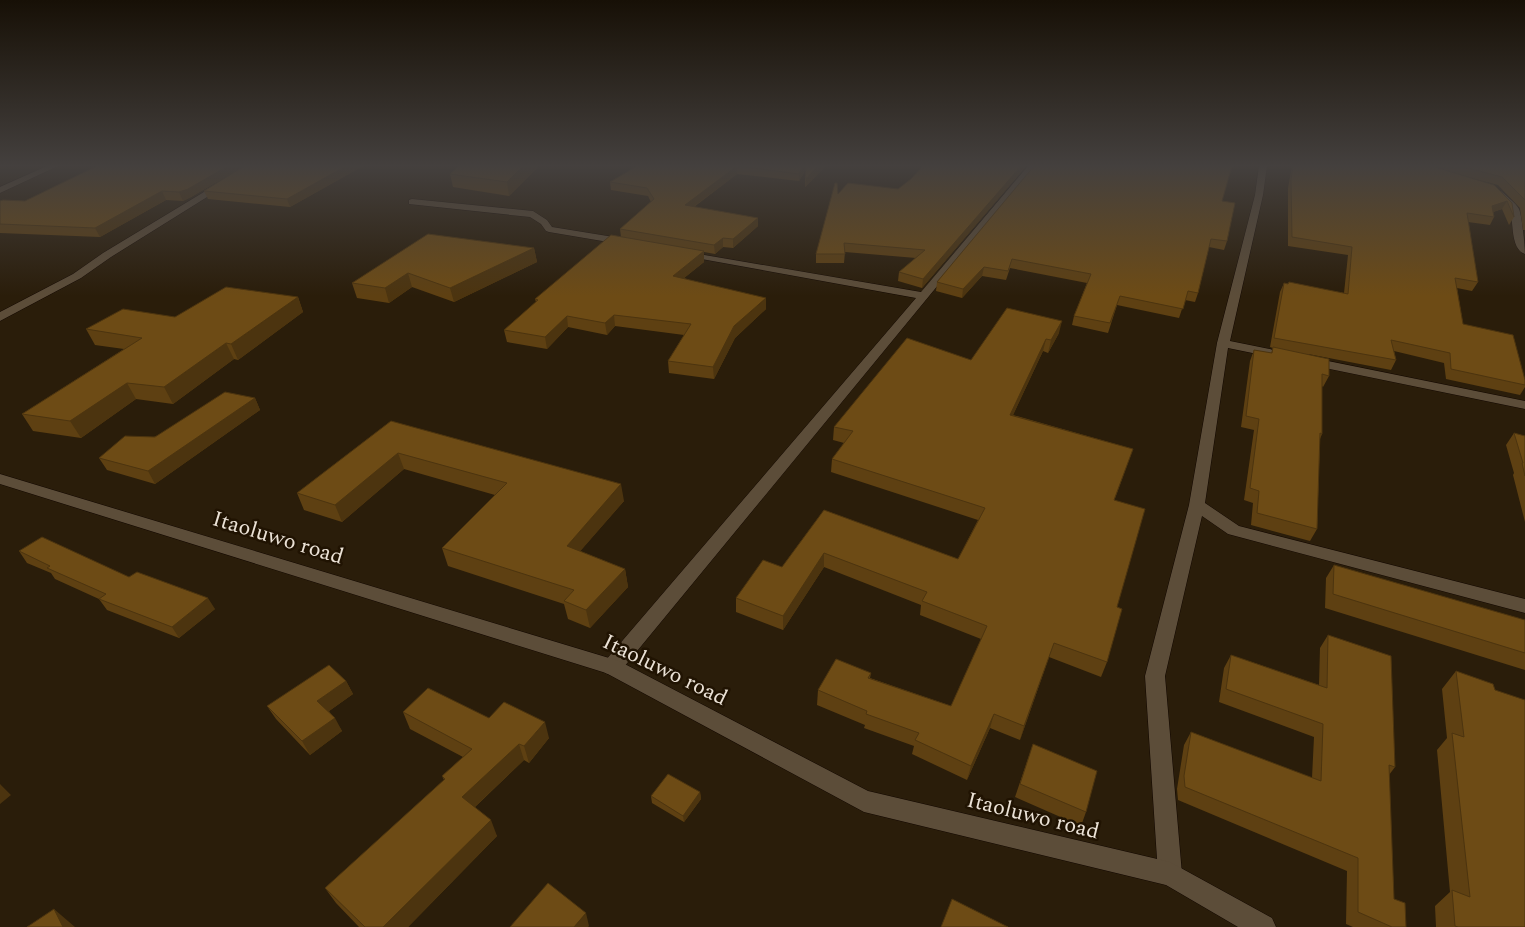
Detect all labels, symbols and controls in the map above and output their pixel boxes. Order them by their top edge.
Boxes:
street label: Itaoluwo road [208,502,348,574]
street label: Itaoluwo road [597,625,733,715]
street label: Itaoluwo road [963,784,1103,848]

